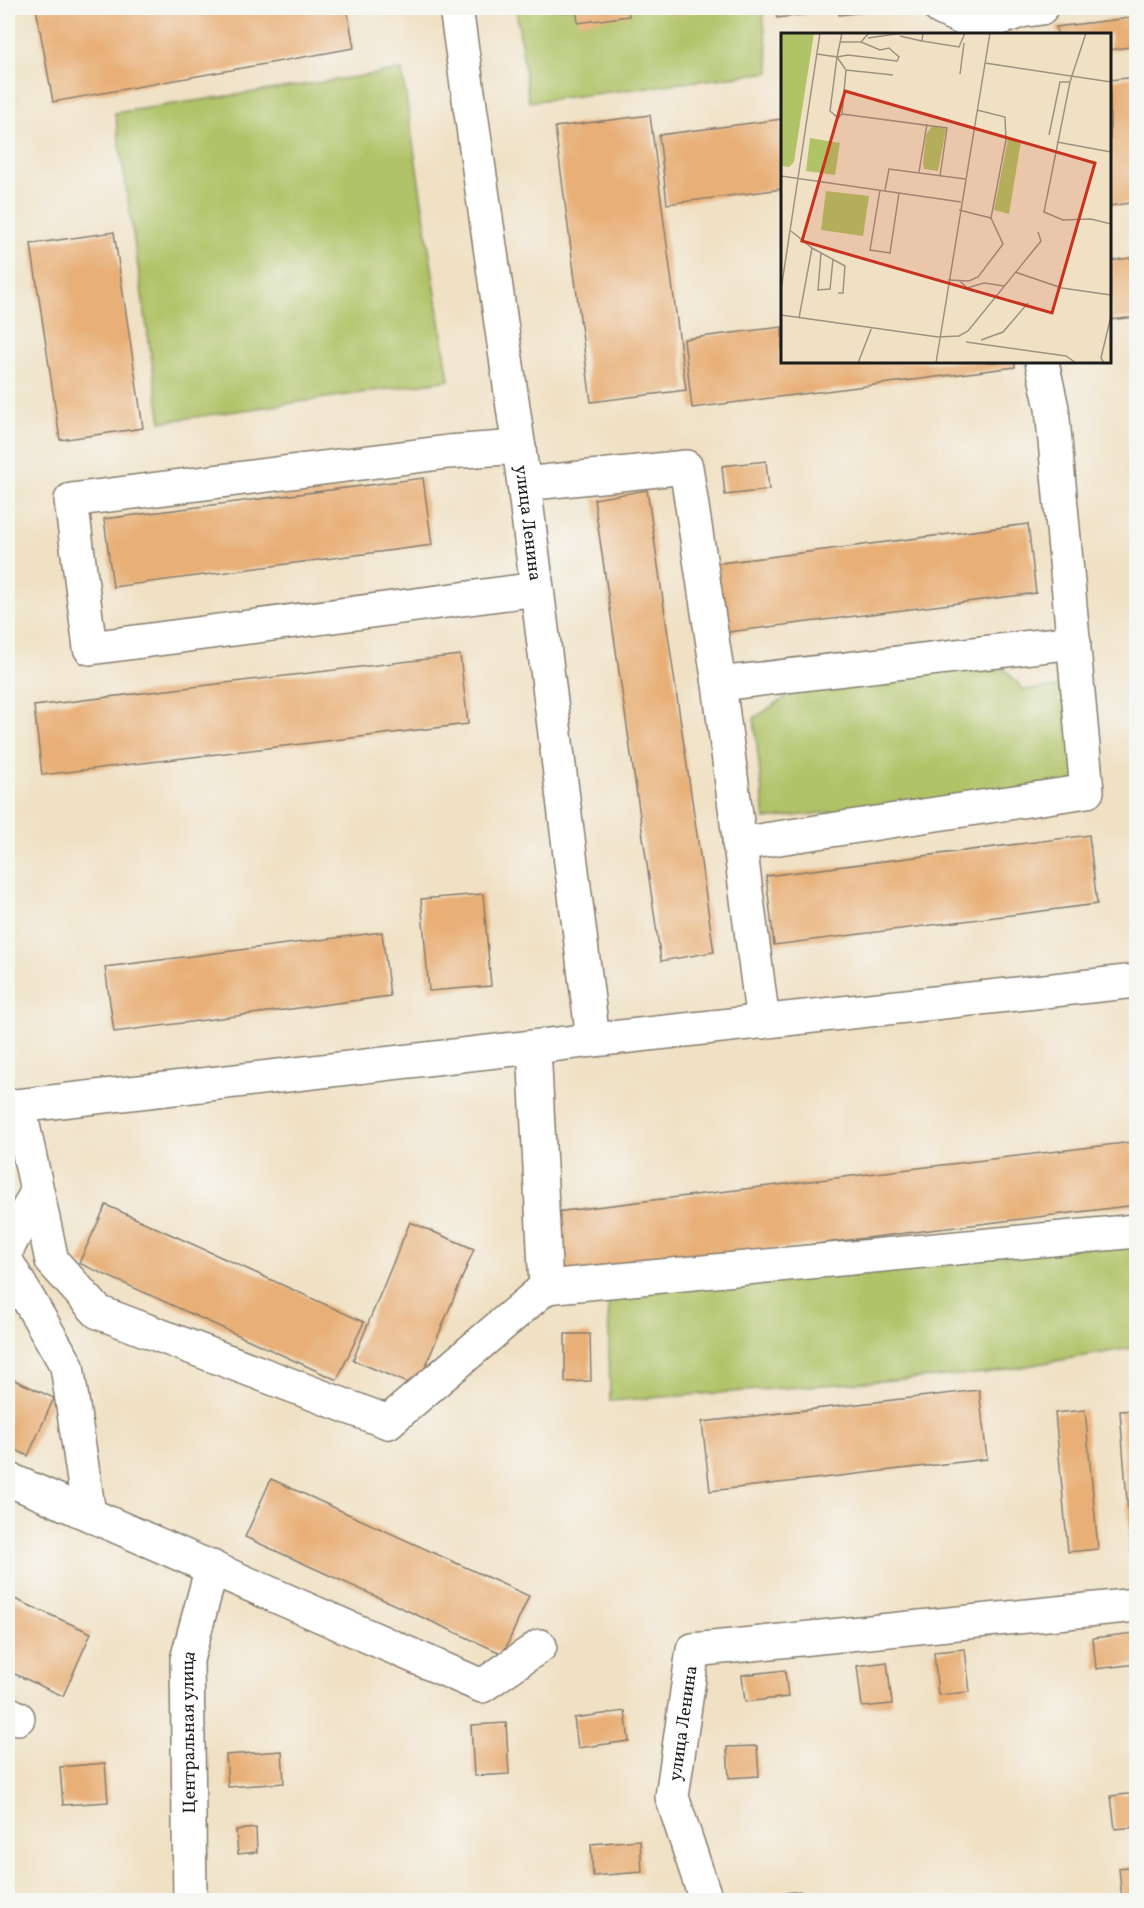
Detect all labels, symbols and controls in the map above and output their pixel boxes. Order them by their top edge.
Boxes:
inset map [781,33,1111,363]
street label: улица Ленина [507,464,547,582]
street label: Центральная улица [176,1648,203,1814]
street label: улица Ленина [663,1664,705,1783]

